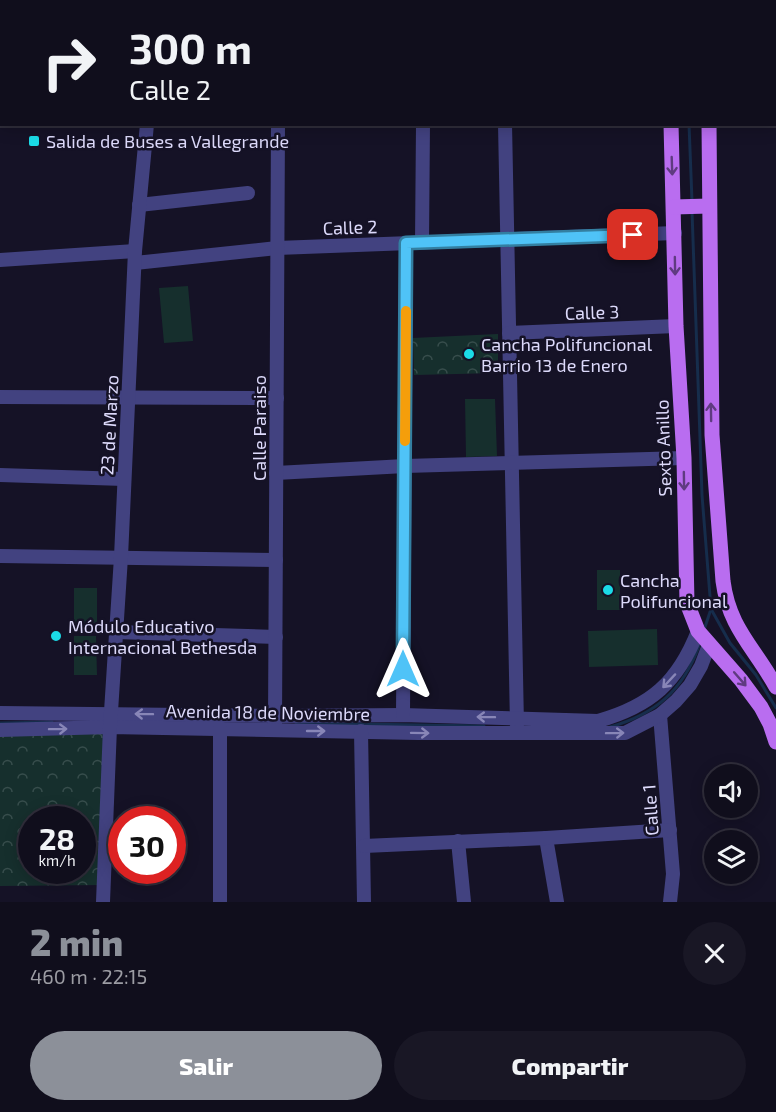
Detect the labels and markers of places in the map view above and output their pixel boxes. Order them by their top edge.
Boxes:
place label: Salida de Buses a Vallegrande [46,130,289,152]
marker: Salida de Buses a Vallegrande [27,134,41,148]
pin [607,209,658,260]
place label: Cancha Polifuncional Barrio 13 de Enero [481,333,653,376]
marker: Cancha Polifuncional Barrio 13 de Enero [462,347,476,361]
place label: Cancha Polifuncional [620,569,728,612]
marker: Cancha Polifuncional [601,583,615,597]
place label: Módulo Educativo Internacional Bethesda [68,615,257,658]
marker: Módulo Educativo Internacional Bethesda [49,629,63,643]

